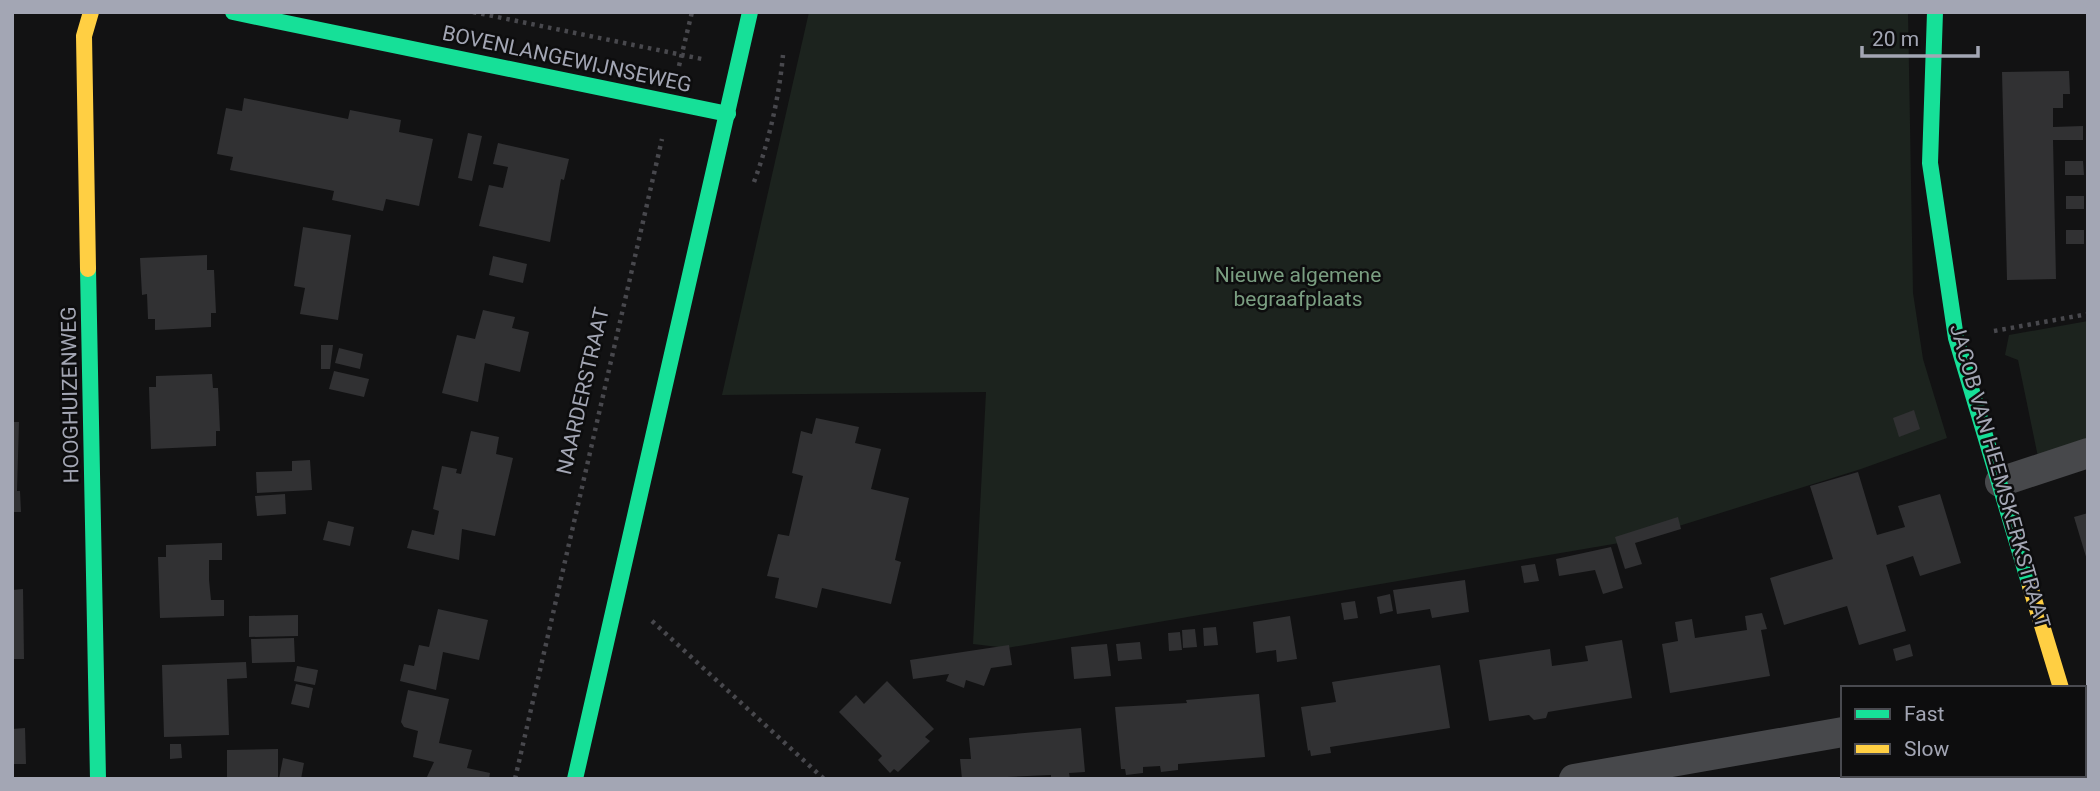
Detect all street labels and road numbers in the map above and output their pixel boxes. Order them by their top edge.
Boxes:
street label: BOVENLANGEWIJNSEWEG [440,21,694,97]
street label: NAARDERSTRAAT [552,305,614,477]
street label: HOOGHUIZENWEG [56,306,84,484]
street label: JACOB VAN HEEMSKERKSTRAAT [1945,321,2055,631]

